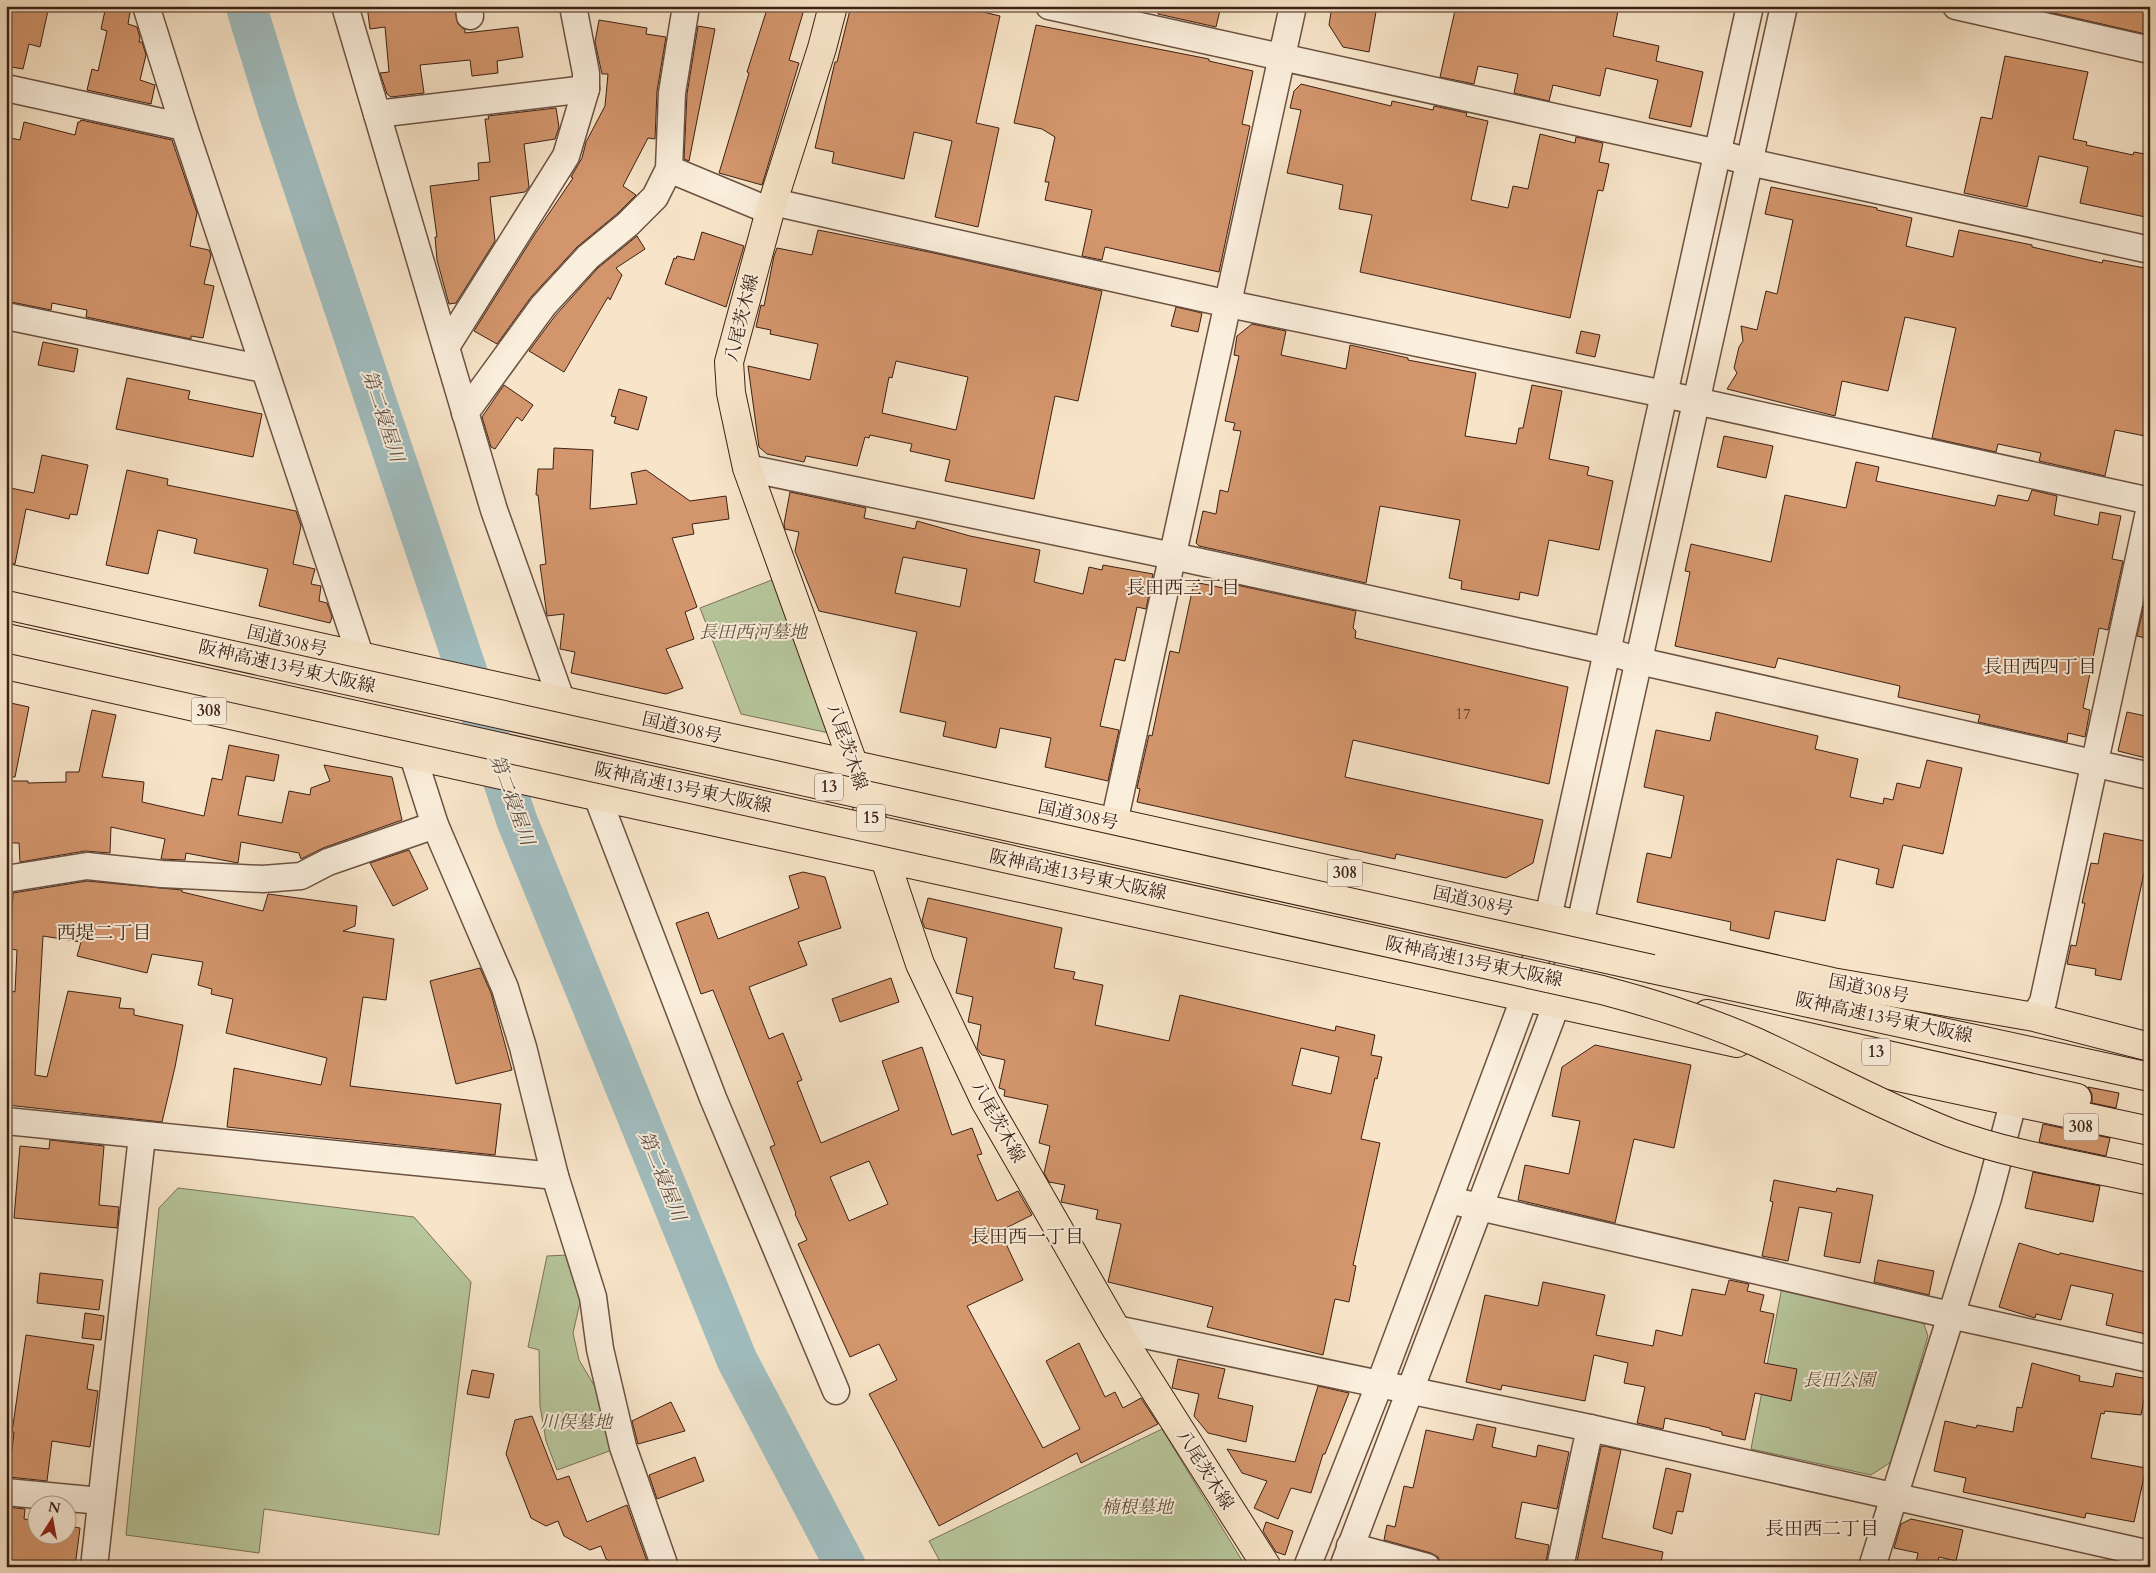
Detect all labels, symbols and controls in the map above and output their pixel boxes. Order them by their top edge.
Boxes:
street label: 八尾茨木線 [719,271,765,365]
water label: 第二寝屋川 [356,367,411,467]
district label: 長田西三丁目 [1126,575,1240,601]
street label: 国道308号 [244,620,330,662]
park label: 長田西河墓地 [699,620,809,645]
street label: 阪神高速13号東大阪線 [196,635,378,699]
district label: 長田西四丁目 [1983,654,2097,680]
road number: 308 [192,698,226,724]
street label: 八尾茨木線 [821,700,873,794]
house number: 17 [1455,704,1471,724]
street label: 国道308号 [639,707,725,749]
water label: 第二寝屋川 [484,751,541,851]
street label: 阪神高速13号東大阪線 [592,757,774,819]
road number: 13 [815,774,843,800]
street label: 国道308号 [1035,794,1121,836]
road number: 15 [857,804,885,831]
street label: 阪神高速13号東大阪線 [987,844,1169,906]
road number: 308 [1328,860,1362,886]
street label: 国道308号 [1430,880,1516,922]
district label: 西堤二丁目 [56,920,152,946]
street label: 阪神高速13号東大阪線 [1383,931,1565,993]
street label: 国道308号 [1827,969,1911,1009]
street label: 阪神高速13号東大阪線 [1793,987,1975,1049]
road number: 13 [1862,1038,1890,1066]
street label: 八尾茨木線 [965,1077,1031,1167]
road number: 308 [2064,1114,2098,1140]
water label: 第二寝屋川 [632,1127,693,1227]
district label: 長田西一丁目 [970,1224,1084,1250]
park label: 長田公園 [1803,1368,1878,1393]
park label: 川俣墓地 [540,1410,614,1435]
street label: 八尾茨木線 [1171,1425,1239,1515]
park label: 楠根墓地 [1101,1495,1175,1520]
north arrow [28,1496,78,1546]
text: N [47,1497,62,1518]
district label: 長田西二丁目 [1765,1516,1879,1542]

